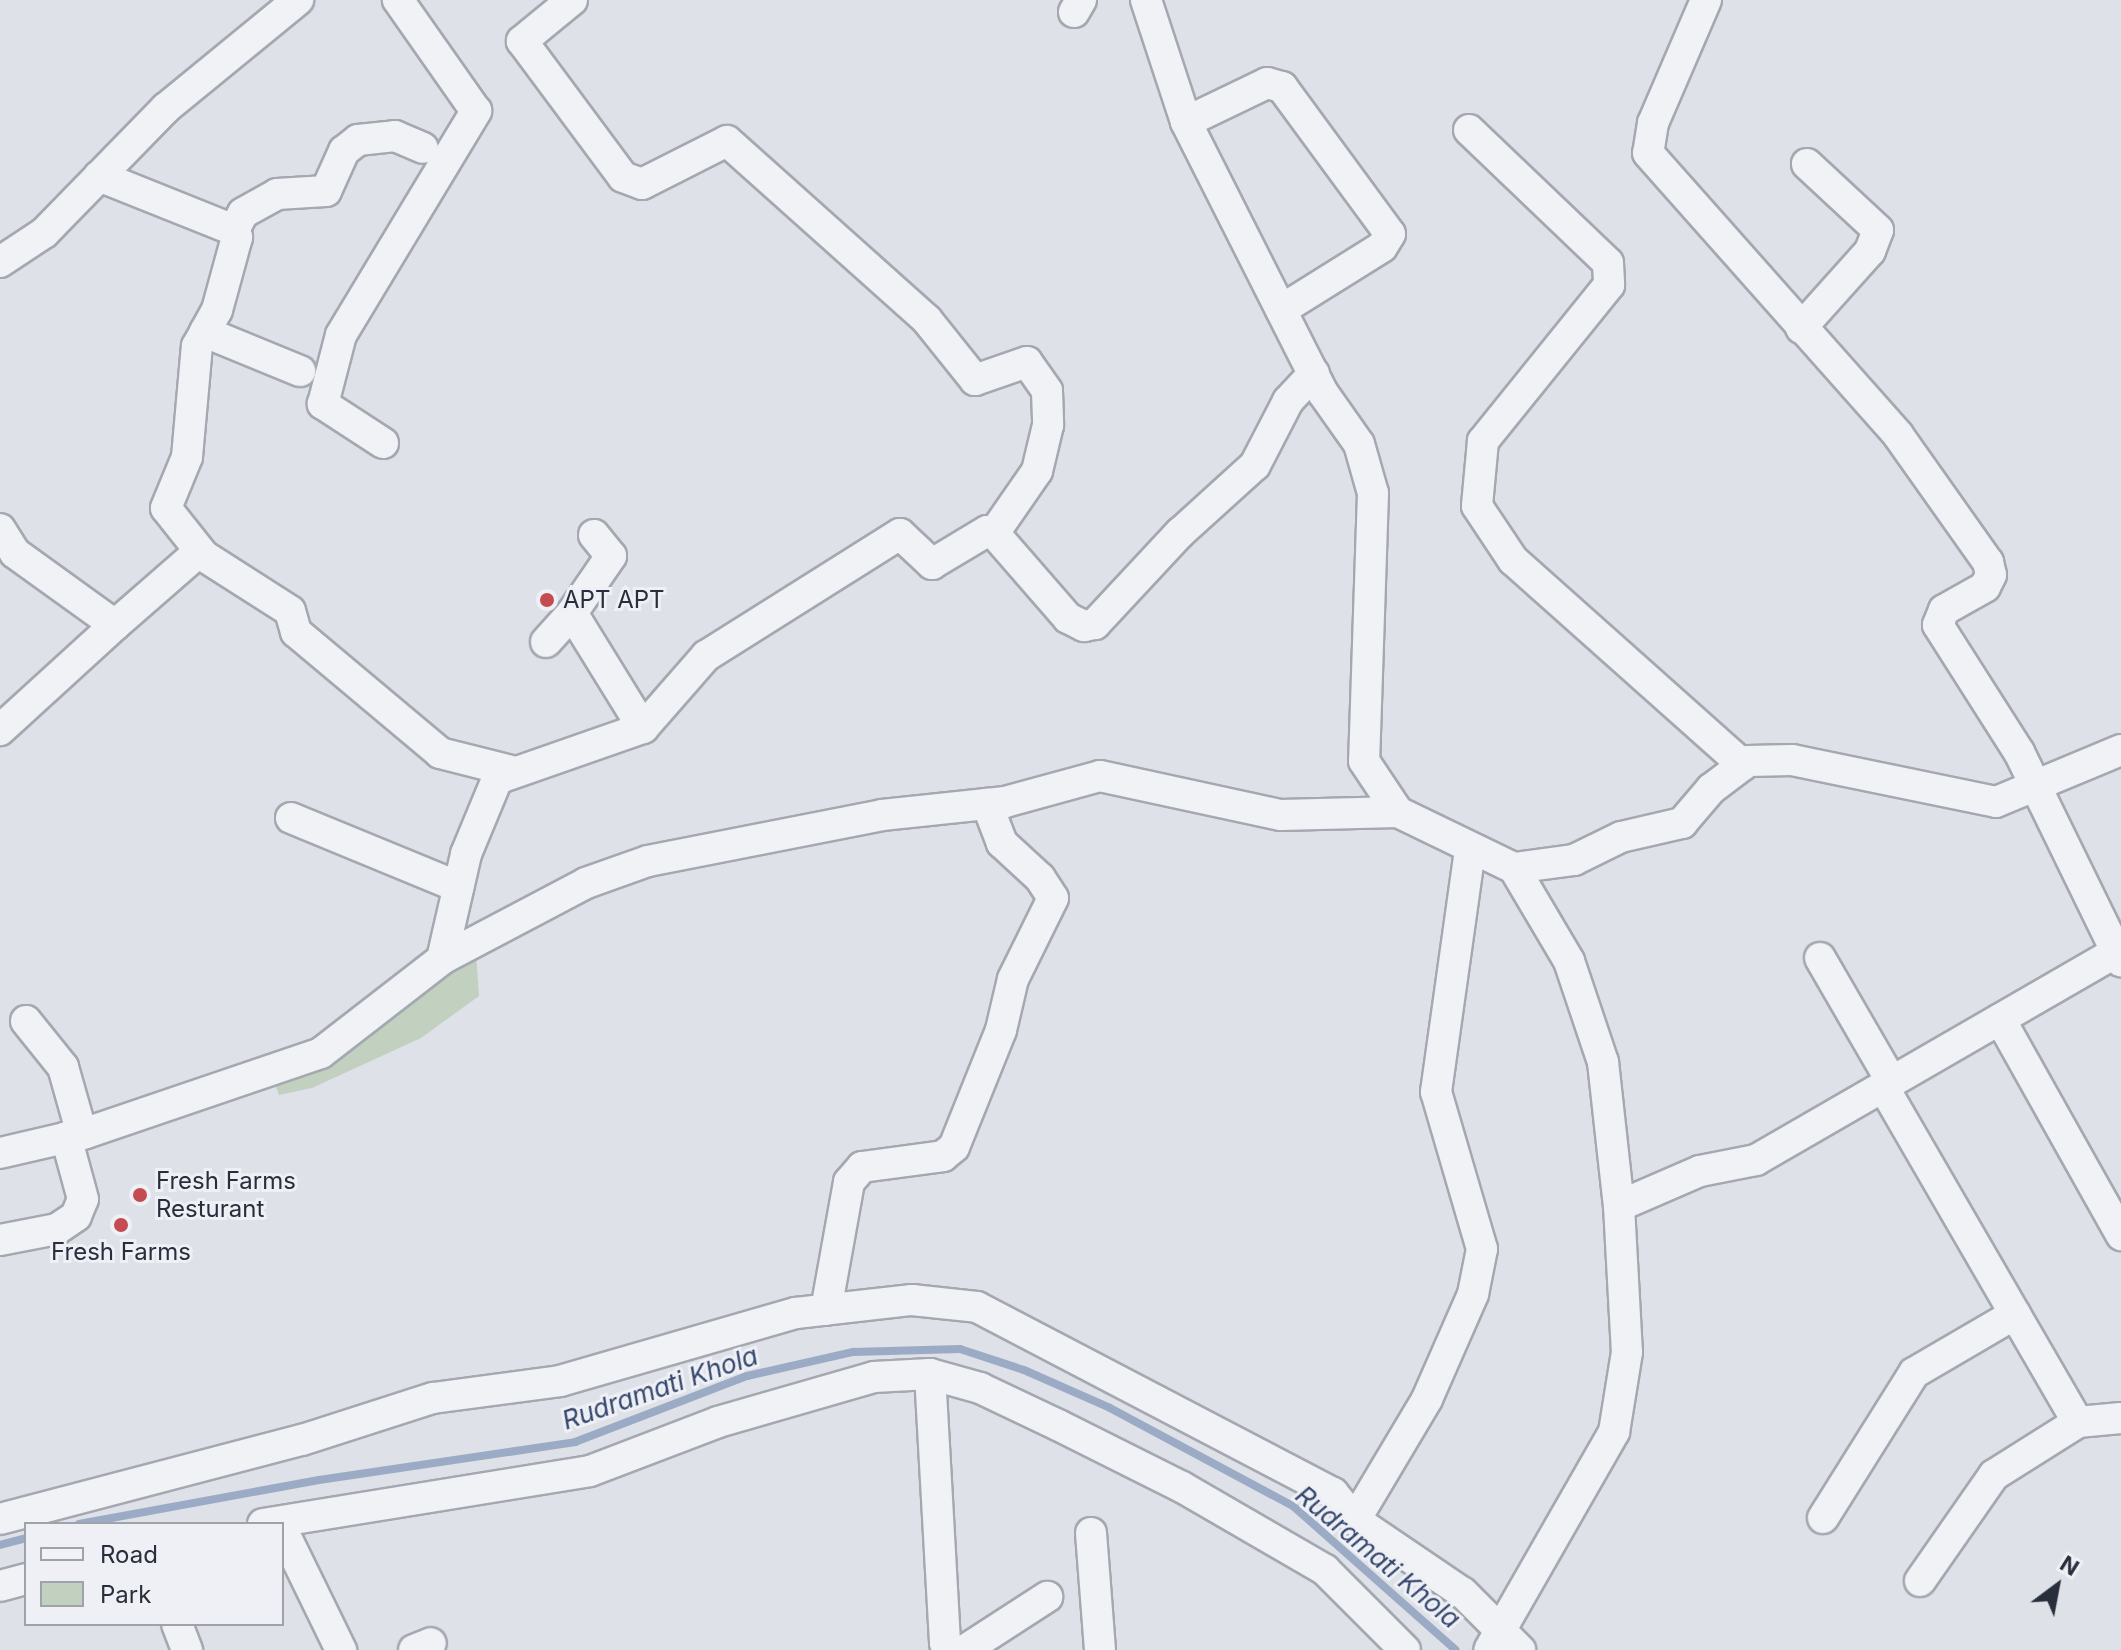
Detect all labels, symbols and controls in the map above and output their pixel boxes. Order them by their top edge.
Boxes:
place label: APT APT [563,586,665,614]
marker: APT APT [538,591,556,609]
place label: Fresh Farms Resturant [156,1167,296,1223]
marker: Fresh Farms Resturant [131,1186,149,1204]
marker: Fresh Farms [112,1216,130,1234]
place label: Fresh Farms [51,1238,191,1266]
water label: Rudramati Khola [558,1340,762,1436]
water label: Rudramati Khola [1289,1479,1467,1635]
legend [24,1522,284,1626]
text: Road [100,1540,158,1569]
north arrow [2017,1546,2097,1626]
text: N [2056,1550,2084,1581]
text: Park [100,1580,151,1609]

